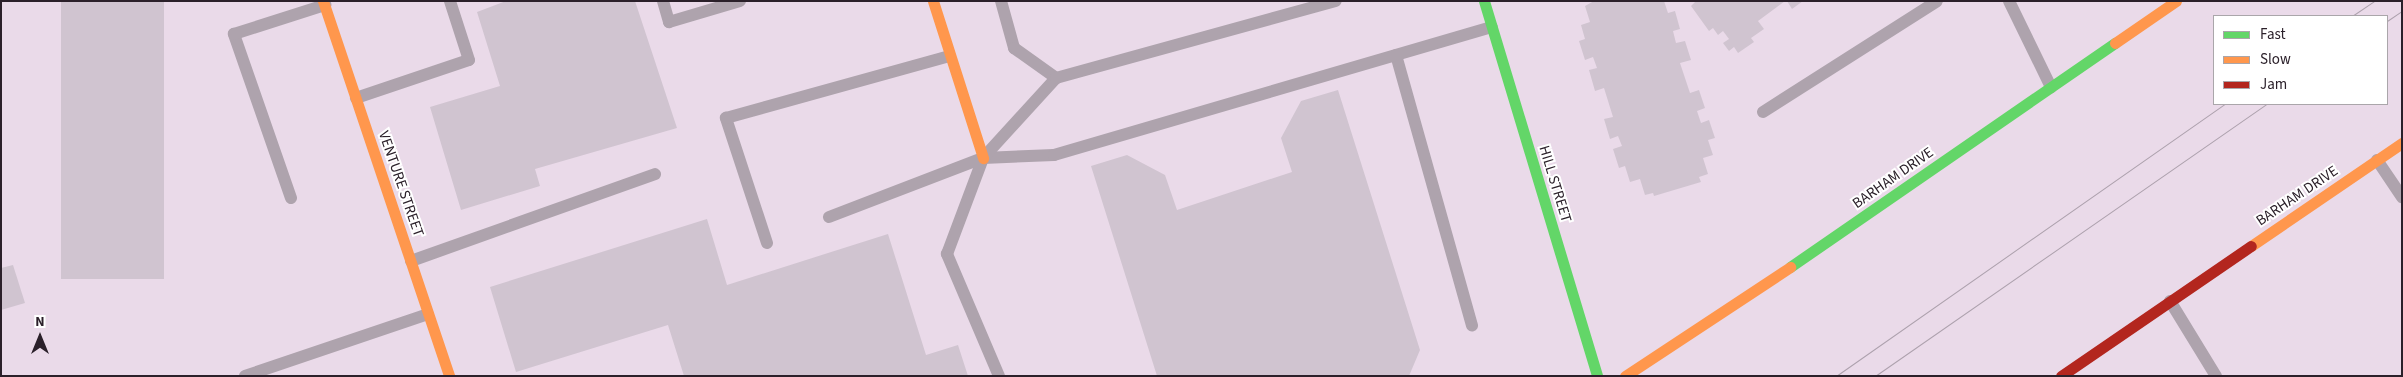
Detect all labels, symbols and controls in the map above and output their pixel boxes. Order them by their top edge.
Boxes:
legend [2213,15,2388,105]
text: Fast [2260,24,2286,45]
text: Slow [2260,49,2291,70]
text: Jam [2260,74,2287,95]
street label: VENTURE STREET [374,129,428,239]
street label: HILL STREET [1535,143,1575,225]
street label: BARHAM DRIVE [1849,143,1937,213]
street label: BARHAM DRIVE [2253,162,2341,230]
north arrow [15,312,65,362]
text: N [35,312,45,332]

